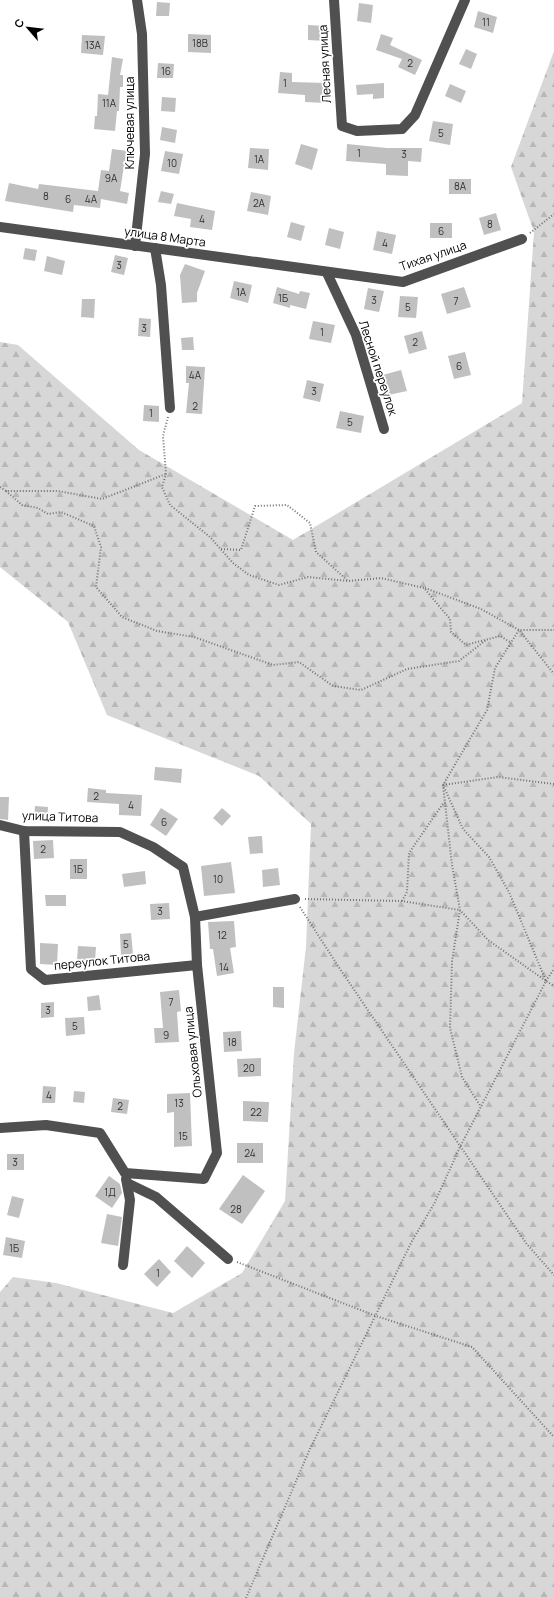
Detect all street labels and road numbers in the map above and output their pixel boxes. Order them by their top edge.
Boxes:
street label: Лесная улица [314,24,335,104]
street label: Ключевая улица [121,77,138,169]
street label: улица 8 Марта [123,222,207,251]
street label: Тихая улица [397,236,469,275]
street label: Лесной переулок [355,318,402,419]
street label: улица Титова [22,807,99,826]
street label: переулок Титова [53,947,151,974]
street label: Ольховая улица [179,1006,206,1098]

